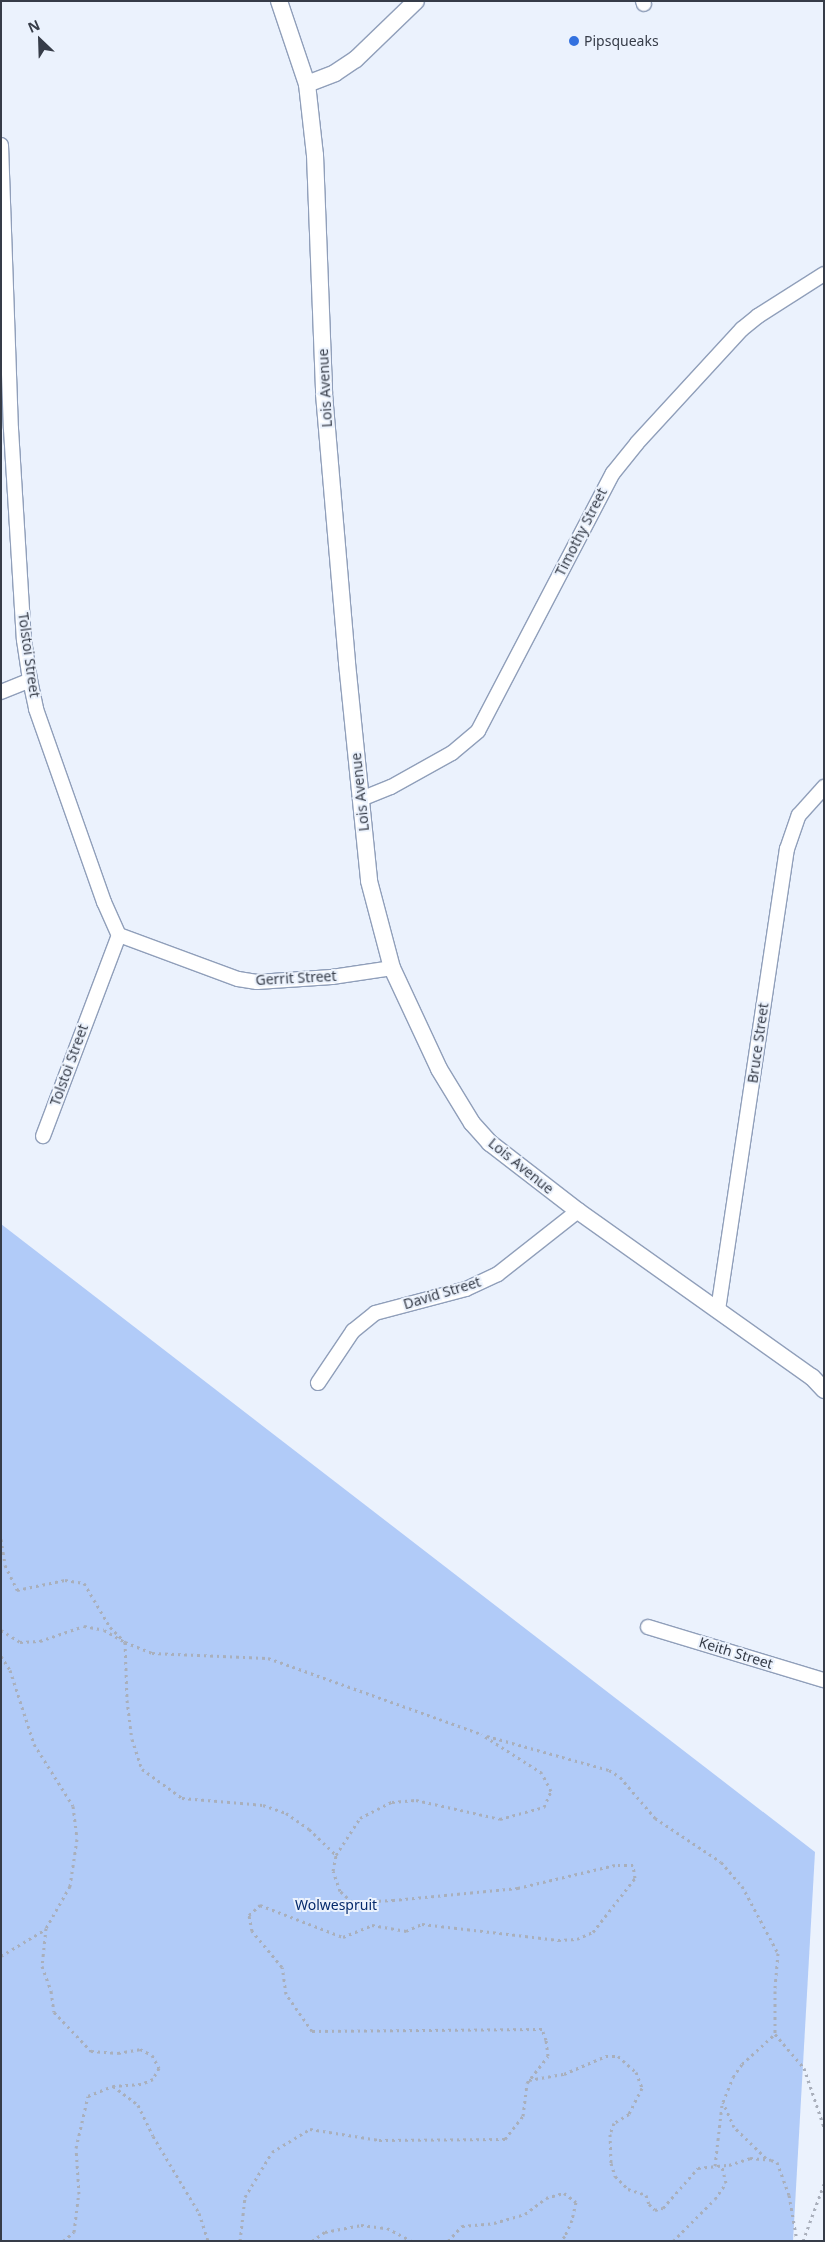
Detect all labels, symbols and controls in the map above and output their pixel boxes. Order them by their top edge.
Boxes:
north arrow [15,15,65,65]
text: N [25,15,43,37]
place label: Pipsqueaks [584,33,659,49]
marker: Pipsqueaks [568,35,580,47]
street label: Lois Avenue [315,348,335,428]
street label: Timothy Street [552,485,610,579]
street label: Tolstoi Street [15,612,43,698]
street label: Lois Avenue [348,752,372,832]
street label: Gerrit Street [255,967,337,989]
street label: Bruce Street [744,1002,772,1084]
street label: Tolstoi Street [46,1022,92,1108]
street label: Lois Avenue [485,1135,557,1197]
street label: David Street [401,1273,483,1313]
street label: Keith Street [697,1634,775,1672]
park label: Wolwespruit [295,1897,377,1913]

